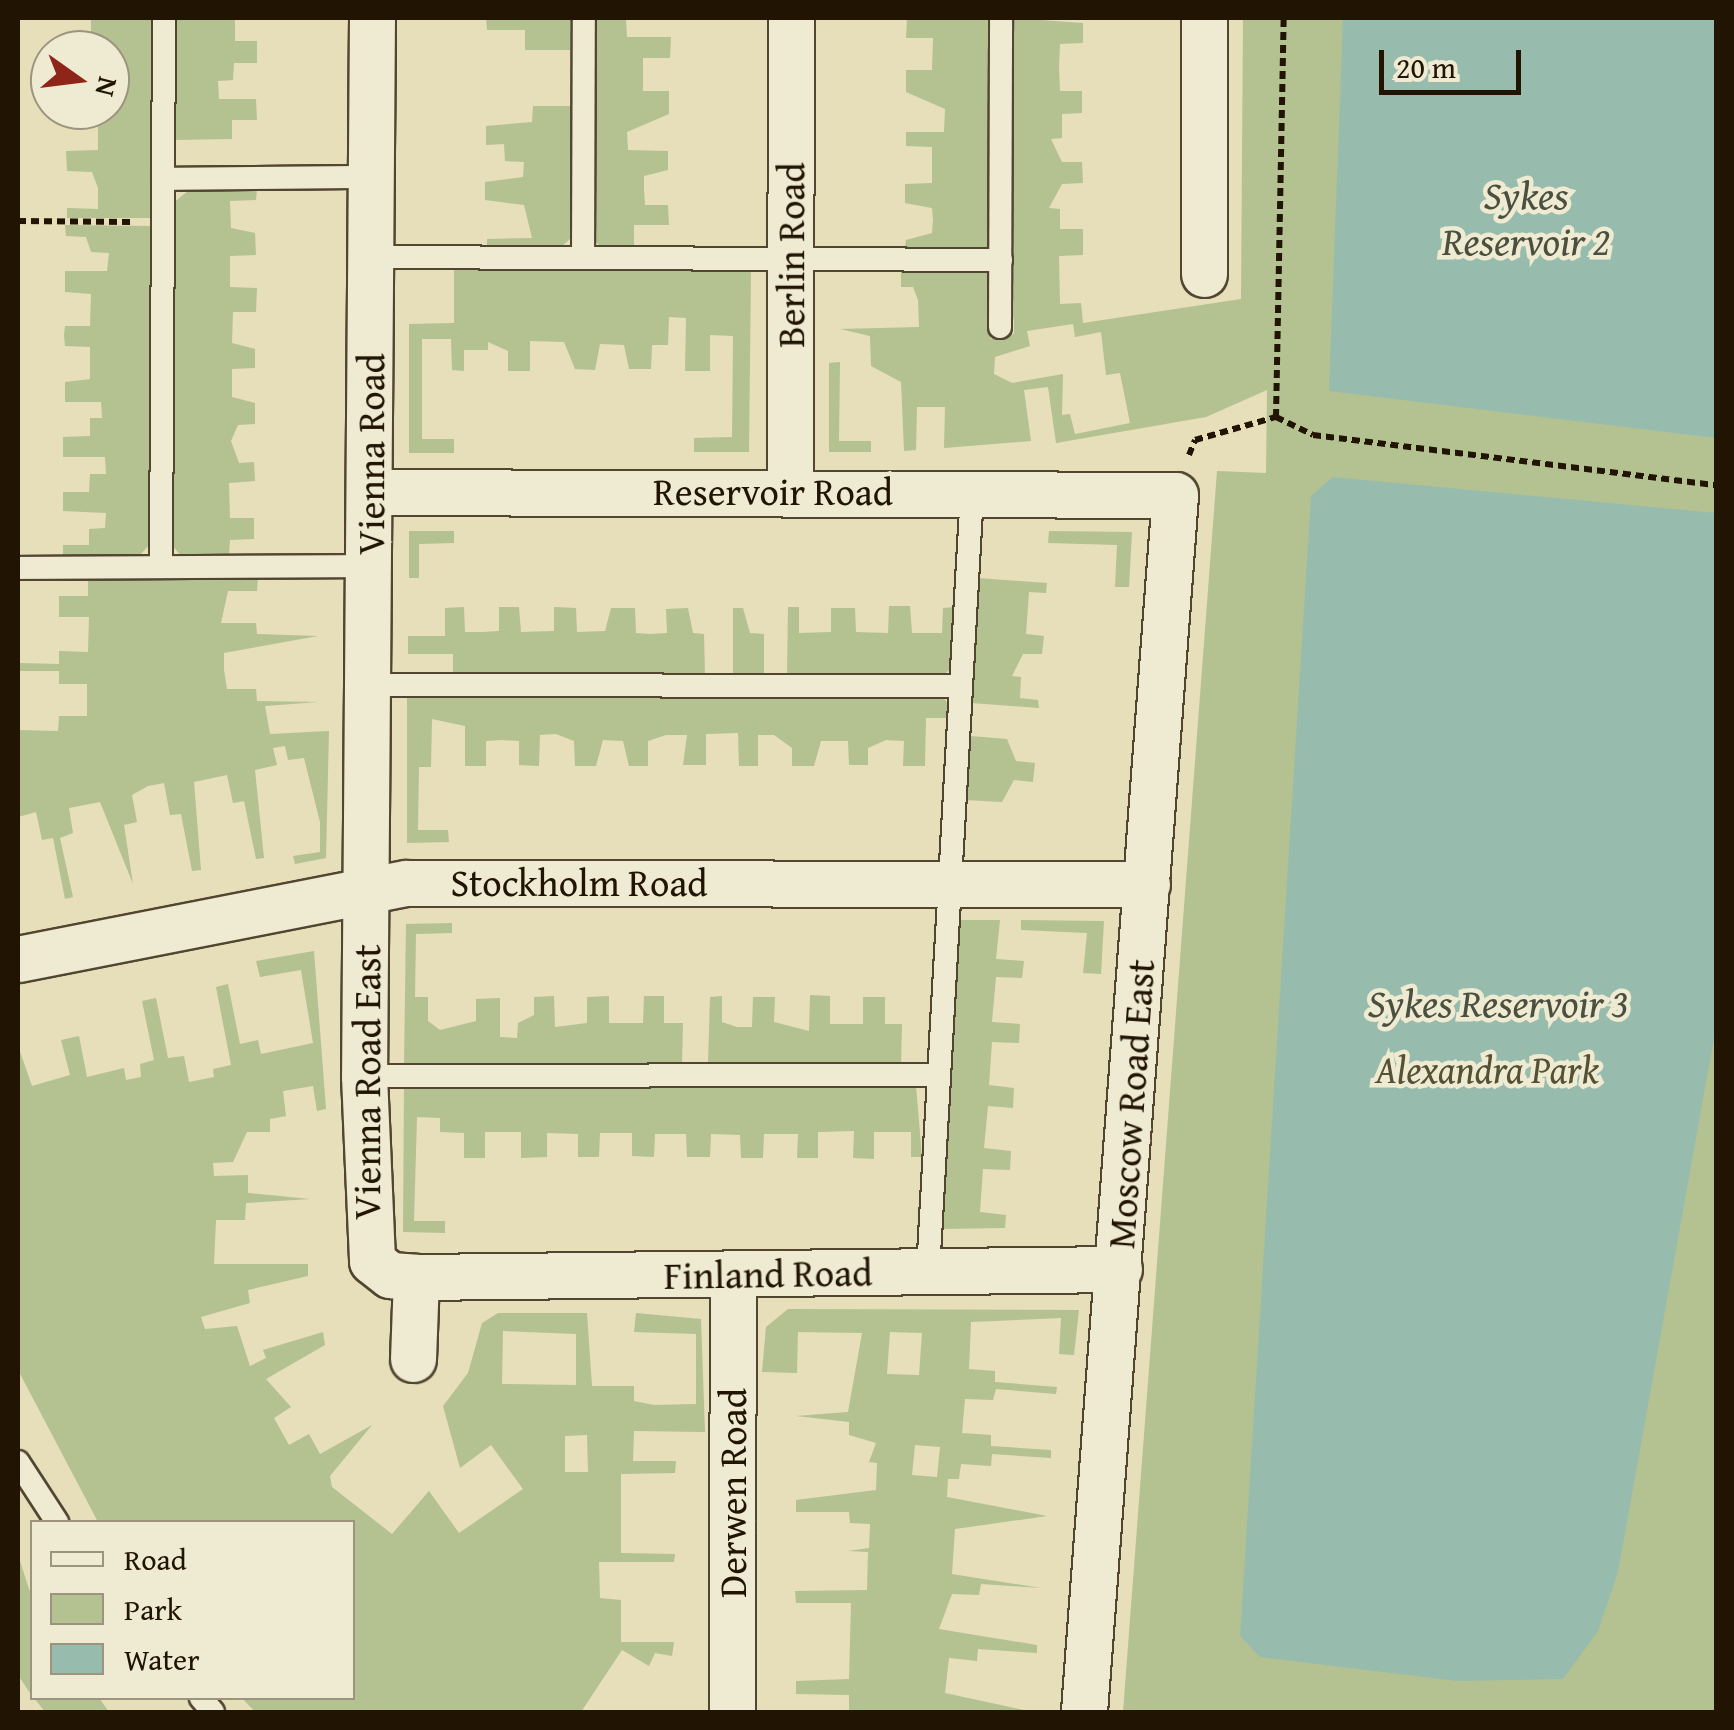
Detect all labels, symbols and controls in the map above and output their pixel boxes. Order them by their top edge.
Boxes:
north arrow [30,30,130,130]
scale bar [1384,30,1526,92]
text: 20 m [1396,45,1456,89]
text: N [85,73,130,101]
street label: Berlin Road [768,162,814,348]
water label: Sykes Reservoir 2 [1442,171,1610,265]
street label: Vienna Road [348,353,394,555]
street label: Reservoir Road [653,469,893,515]
street label: Stockholm Road [450,860,708,906]
street label: Vienna Road East [344,944,390,1220]
street label: Moscow Road East [1098,958,1164,1250]
water label: Sykes Reservoir 3 [1368,979,1628,1027]
park label: Alexandra Park [1375,1047,1599,1093]
street label: Finland Road [663,1249,873,1299]
street label: Derwen Road [710,1388,756,1598]
legend [30,1520,355,1700]
text: Road [124,1537,187,1581]
text: Park [124,1587,182,1631]
text: Water [124,1637,200,1681]

